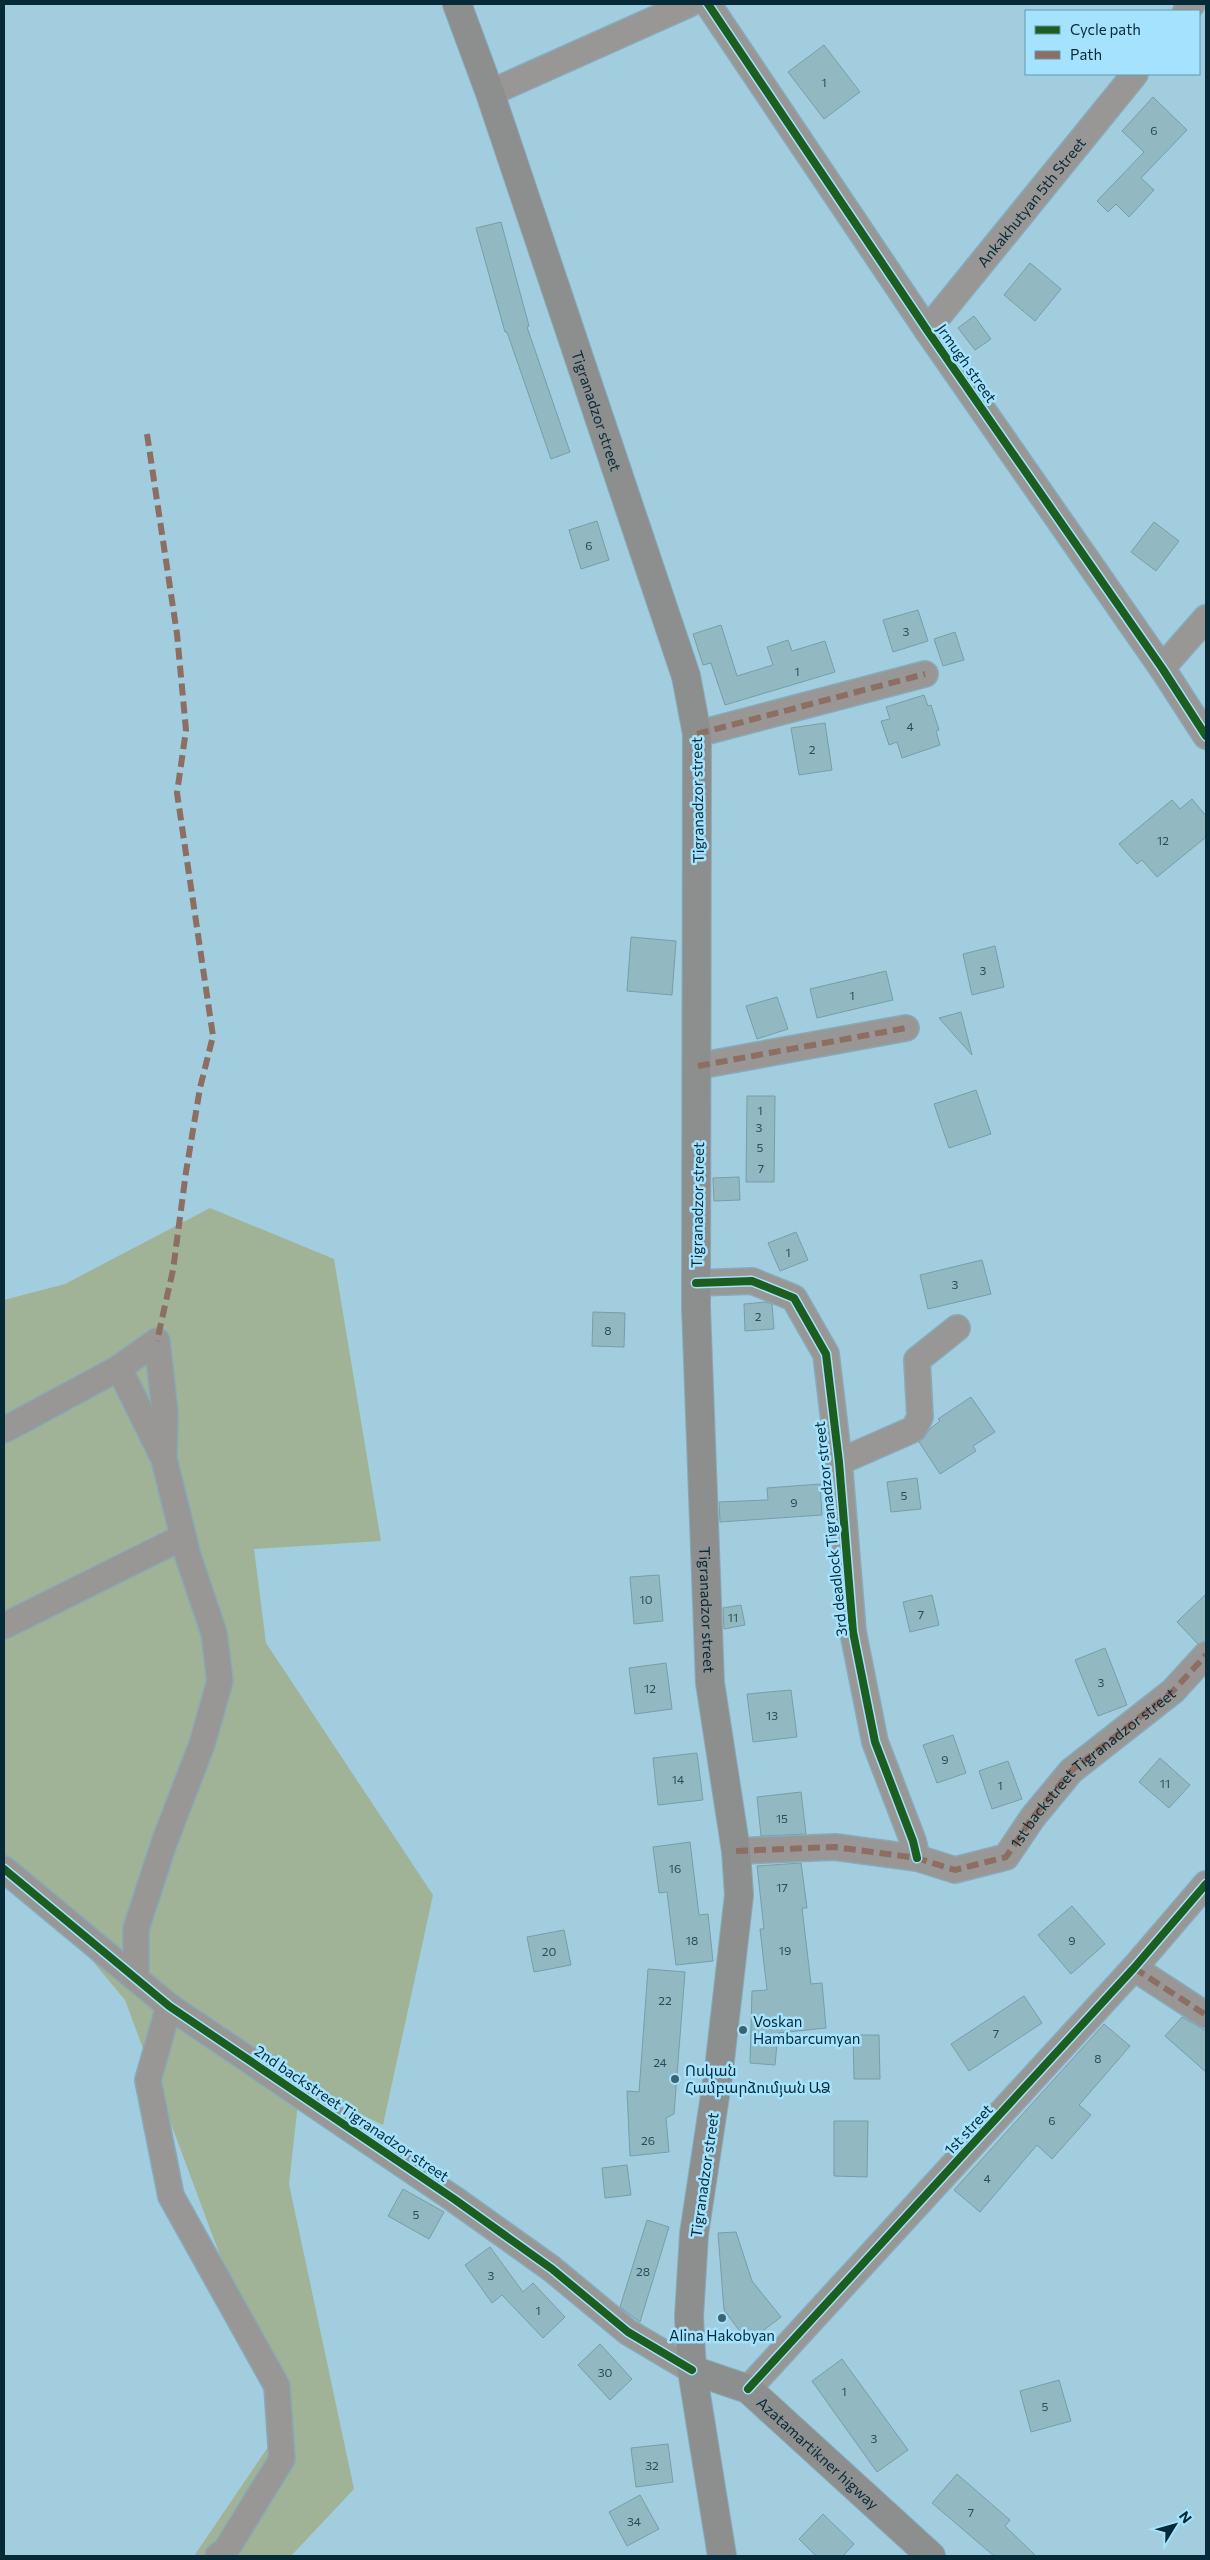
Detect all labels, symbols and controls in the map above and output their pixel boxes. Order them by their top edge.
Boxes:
legend [1025,10,1200,75]
text: Cycle path [1070,20,1141,38]
text: Path [1070,45,1102,63]
house number: 1 [821,75,827,89]
house number: 6 [1150,123,1158,137]
street label: Ankakhutyan 5th Street [973,133,1089,270]
street label: Jrmugh street [933,320,1001,406]
street label: Tigranadzor street [568,348,625,473]
house number: 6 [585,538,593,552]
house number: 3 [903,624,910,638]
house number: 1 [794,664,800,678]
house number: 4 [906,719,914,733]
street label: Tigranadzor street [687,737,707,863]
house number: 2 [809,742,816,756]
house number: 12 [1157,833,1169,847]
house number: 3 [980,963,987,977]
house number: 1 [849,988,855,1002]
house number: 1 [757,1103,763,1117]
house number: 3 [756,1120,763,1134]
house number: 5 [757,1140,764,1154]
street label: Tigranadzor street [687,1142,707,1268]
house number: 7 [758,1161,764,1175]
house number: 1 [785,1245,791,1259]
house number: 3 [952,1277,959,1291]
house number: 2 [755,1309,762,1323]
house number: 8 [604,1323,612,1337]
street label: 3rd deadlock Tigranadzor street [810,1421,850,1637]
house number: 5 [901,1488,908,1502]
house number: 9 [790,1495,798,1509]
street label: Tigranadzor street [696,1546,719,1673]
house number: 10 [640,1592,653,1606]
house number: 7 [918,1607,924,1621]
house number: 11 [728,1610,738,1624]
house number: 3 [1098,1675,1105,1689]
house number: 12 [644,1681,656,1695]
street label: 1st backstreet Tigranadzor street [1006,1684,1179,1851]
house number: 13 [766,1708,778,1722]
house number: 9 [941,1752,949,1766]
house number: 14 [672,1772,684,1786]
house number: 11 [1160,1776,1170,1790]
house number: 1 [997,1778,1003,1792]
house number: 15 [776,1811,788,1825]
house number: 16 [669,1861,681,1875]
house number: 17 [776,1880,788,1894]
house number: 18 [686,1933,698,1947]
house number: 9 [1068,1933,1076,1947]
house number: 19 [779,1943,791,1957]
house number: 20 [542,1944,556,1958]
house number: 22 [658,1993,672,2007]
place label: Voskan Hambarcumyan [753,2012,860,2047]
marker: Voskan Hambarcumyan [737,2024,749,2036]
house number: 7 [993,2026,999,2040]
street label: 2nd backstreet Tigranadzor street [251,2041,453,2185]
house number: 8 [1094,2051,1102,2065]
house number: 24 [653,2055,667,2069]
place label: Ոսկան Համբարձումյան ԱՁ [685,2061,831,2097]
marker: Ոսկան Համբարձումյան ԱՁ [669,2073,681,2085]
street label: 1st street [940,2100,996,2158]
street label: Tigranadzor street [686,2111,722,2239]
house number: 6 [1048,2113,1056,2127]
house number: 26 [641,2133,655,2147]
house number: 4 [983,2171,991,2185]
house number: 5 [413,2207,420,2221]
house number: 28 [636,2264,650,2278]
house number: 3 [488,2268,495,2282]
house number: 1 [535,2303,541,2317]
marker: Alina Hakobyan [716,2312,728,2324]
place label: Alina Hakobyan [669,2326,775,2344]
house number: 30 [598,2365,613,2379]
house number: 1 [841,2384,847,2398]
street label: Azatamartikner higway [754,2393,883,2513]
house number: 5 [1042,2399,1049,2413]
house number: 3 [871,2431,878,2445]
house number: 32 [645,2458,659,2472]
north arrow [1150,2500,1200,2550]
house number: 7 [968,2505,974,2519]
text: N [1176,2508,1196,2526]
house number: 34 [627,2514,641,2528]

